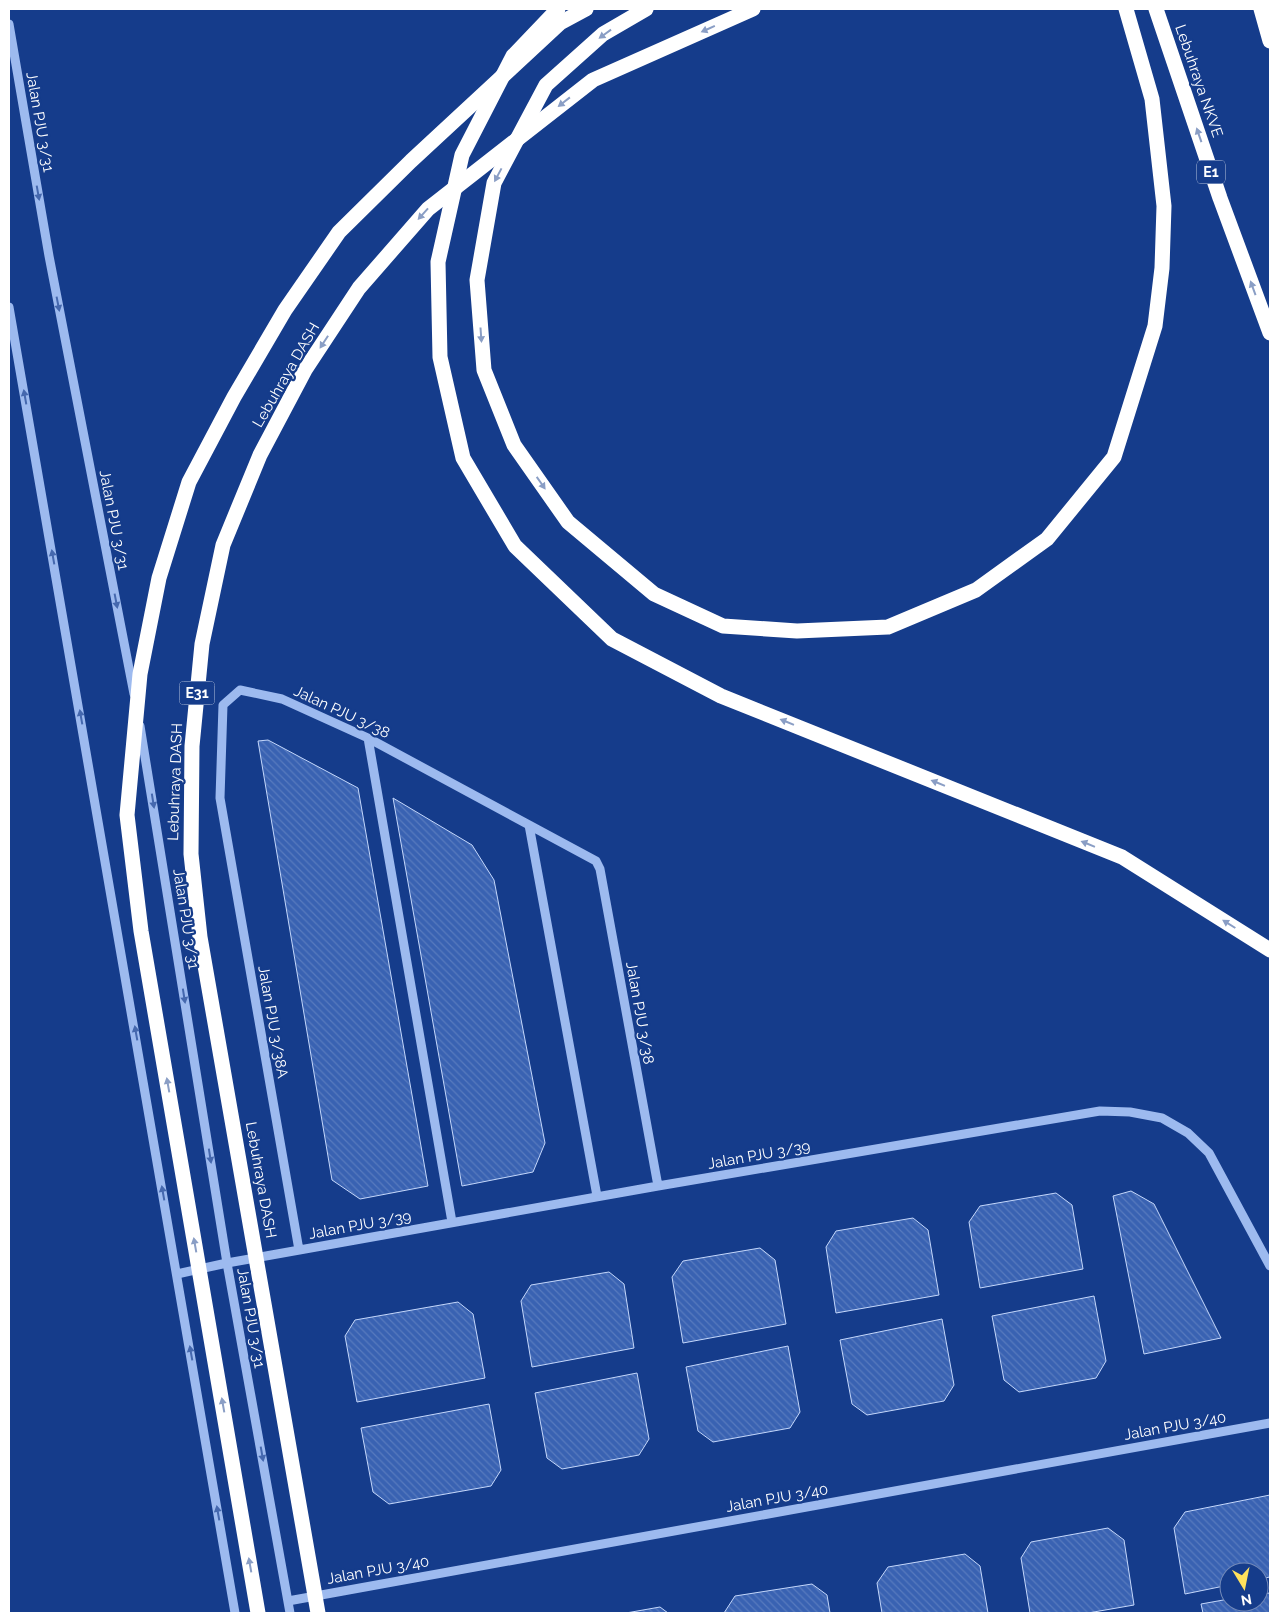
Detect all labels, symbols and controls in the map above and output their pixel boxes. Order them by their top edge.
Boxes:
street label: Lebuhraya NKVE [1171,22,1227,140]
one-way arrow [701,25,715,33]
one-way arrow [598,29,612,39]
street label: Jalan PJU 3/31 [22,71,58,174]
one-way arrow [558,97,571,108]
one-way arrow [1194,127,1202,142]
road number: E1 [1197,160,1225,183]
one-way arrow [494,168,502,183]
one-way arrow [34,185,42,201]
one-way arrow [418,208,429,221]
one-way arrow [1249,280,1256,295]
one-way arrow [54,296,62,311]
street label: Lebuhraya DASH [249,319,323,431]
one-way arrow [478,327,486,343]
one-way arrow [319,335,328,349]
one-way arrow [20,389,28,405]
street label: Jalan PJU 3/31 [95,469,133,572]
one-way arrow [536,476,546,490]
one-way arrow [48,549,56,565]
one-way arrow [112,593,120,609]
road number: E31 [180,681,214,704]
street label: Jalan PJU 3/38 [291,682,393,742]
one-way arrow [77,709,85,725]
one-way arrow [780,718,794,726]
street label: Lebuhraya DASH [164,723,186,841]
one-way arrow [930,779,945,786]
one-way arrow [149,793,157,809]
one-way arrow [1080,840,1095,848]
street label: Jalan PJU 3/31 [169,868,203,971]
one-way arrow [1223,919,1236,928]
street label: Jalan PJU 3/38 [622,960,658,1066]
street label: Jalan PJU 3/38A [254,964,292,1080]
one-way arrow [181,988,189,1004]
one-way arrow [131,1025,139,1041]
one-way arrow [163,1076,171,1092]
street label: Lebuhraya DASH [242,1120,280,1240]
street label: Jalan PJU 3/39 [706,1137,812,1173]
one-way arrow [206,1149,214,1165]
one-way arrow [159,1185,167,1201]
street label: Jalan PJU 3/39 [307,1207,413,1243]
one-way arrow [191,1237,199,1253]
street label: Jalan PJU 3/31 [233,1267,269,1370]
one-way arrow [186,1345,194,1361]
one-way arrow [218,1397,226,1413]
street label: Jalan PJU 3/40 [1123,1408,1227,1444]
one-way arrow [258,1447,266,1463]
street label: Jalan PJU 3/40 [725,1480,829,1516]
one-way arrow [214,1505,222,1521]
street label: Jalan PJU 3/40 [326,1552,430,1588]
one-way arrow [246,1557,254,1573]
north arrow [1219,1562,1269,1612]
text: N [1240,1591,1253,1609]

